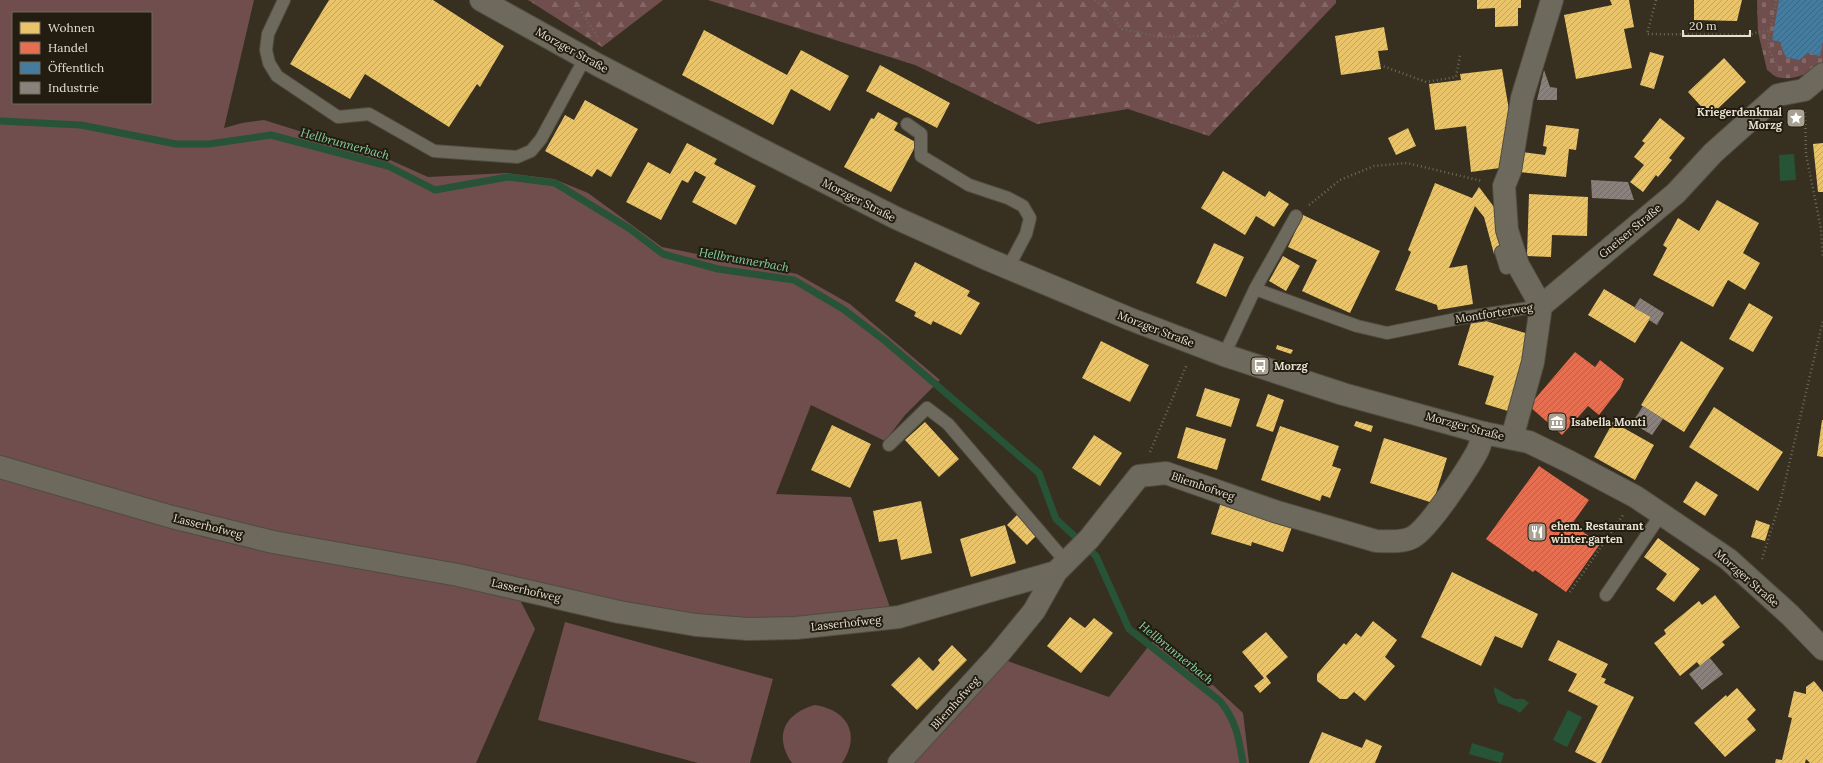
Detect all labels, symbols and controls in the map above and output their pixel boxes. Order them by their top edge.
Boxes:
legend [12,12,152,104]
scale bar [1683,12,1750,38]
text: 20 m [1689,18,1717,33]
text: Wohnen [48,20,95,35]
street label: Morzger Straße [533,24,611,76]
text: Handel [48,40,88,55]
text: Öffentlich [48,60,104,75]
text: Industrie [48,80,99,95]
place label: Kriegerdenkmal Morzg [1697,105,1783,132]
place icon: Kriegerdenkmal Morzg [1785,107,1807,129]
water label: Hellbrunnerbach [299,124,391,163]
street label: Morzger Straße [820,175,898,225]
street label: Gneiser Straße [1596,201,1664,261]
water label: Hellbrunnerbach [698,244,791,275]
street label: Montforterweg [1454,300,1535,326]
street label: Morzger Straße [1116,308,1196,350]
bus stop icon: Morzg [1249,355,1271,377]
place label: Morzg [1274,359,1309,373]
street label: Morzger Straße [1424,409,1506,443]
museum icon: Isabella Monti [1546,411,1568,433]
place label: Isabella Monti [1571,415,1646,429]
street label: Bliemhofweg [1169,469,1237,504]
street label: Lasserhofweg [172,511,245,542]
place label: ehem. Restaurant winter.garten [1551,519,1644,546]
restaurant icon: ehem. Restaurant winter.garten [1526,521,1548,543]
street label: Morzger Straße [1712,546,1782,610]
street label: Lasserhofweg [490,575,563,605]
street label: Lasserhofweg [810,612,883,634]
water label: Hellbrunnerbach [1136,618,1217,687]
street label: Bliemhofweg [928,673,983,732]

